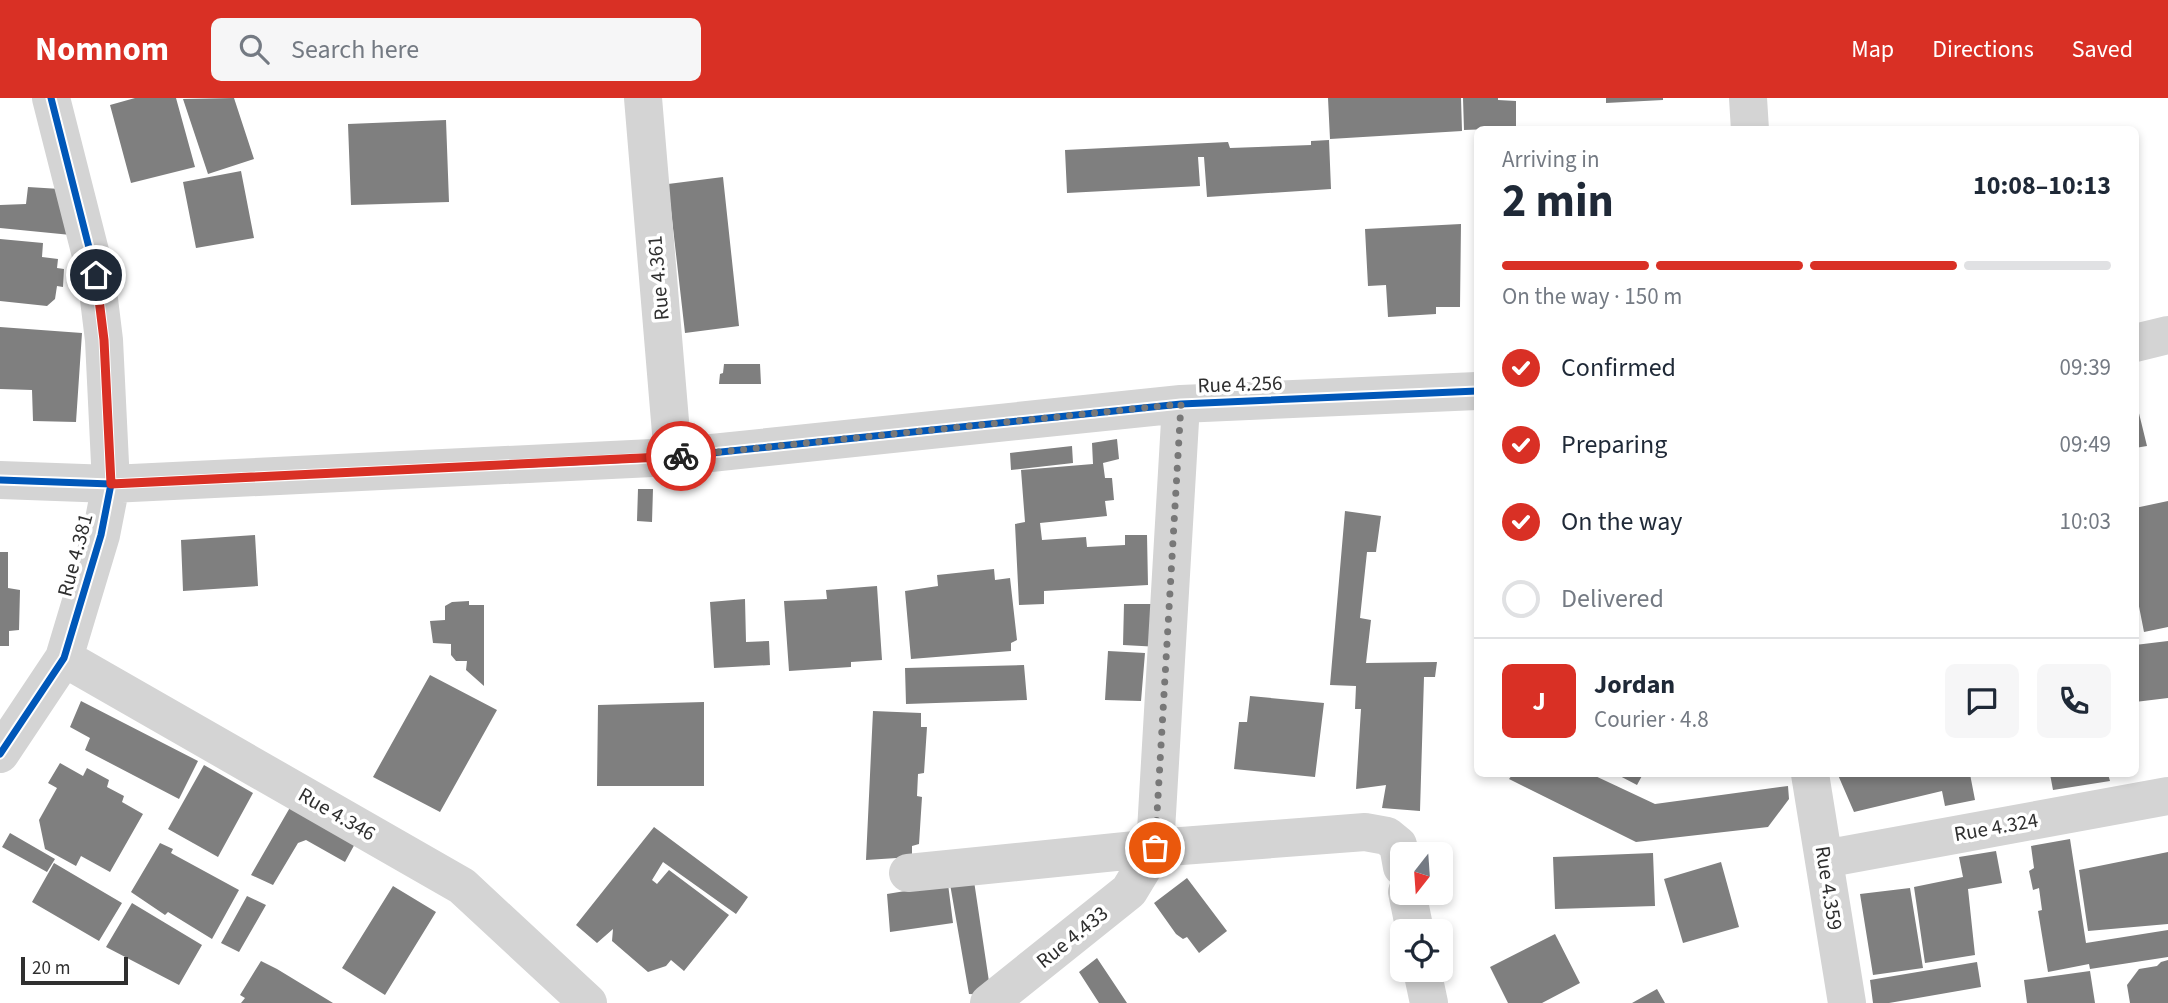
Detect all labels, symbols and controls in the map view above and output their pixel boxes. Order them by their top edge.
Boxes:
search box [211,18,701,81]
text: Nomnom [35,26,169,73]
icon: search [235,30,273,68]
text: Search here [291,31,419,68]
text: Map [1851,32,1894,67]
text: Directions [1932,32,2034,67]
text: Saved [2072,32,2133,67]
text: Arriving in [1502,143,1600,176]
text: 10:08–10:13 [1973,167,2111,204]
text: 2 min [1502,169,1614,234]
street label: Rue 4.361 [639,234,677,322]
pin [66,245,126,305]
icon: home [77,256,115,294]
text: On the way · 150 m [1502,280,1682,313]
icon: check [1502,349,1540,387]
text: Confirmed [1561,349,1676,386]
text: 09:39 [2060,351,2111,384]
street label: Rue 4.256 [1197,368,1283,400]
courier [646,421,716,491]
icon: check [1502,426,1540,464]
text: Preparing [1561,426,1667,463]
text: 09:49 [2060,428,2111,461]
icon: bike [662,437,700,475]
icon: check [1502,503,1540,541]
text: On the way [1561,503,1682,540]
text: 10:03 [2060,505,2111,538]
street label: Rue 4.381 [50,510,100,600]
text: Delivered [1561,580,1664,617]
button: chat [1945,664,2019,738]
button: phone [2037,664,2111,738]
text: Jordan [1594,666,1675,703]
text: J [1532,683,1546,720]
text: Courier · 4.8 [1594,703,1709,736]
street label: Rue 4.346 [293,780,381,848]
street label: Rue 4.324 [1952,805,2040,849]
pin [1125,818,1185,878]
icon: bag [1136,829,1174,867]
north arrow [1390,842,1452,905]
map controls [1390,842,1453,982]
street label: Rue 4.359 [1808,844,1850,932]
street label: Rue 4.433 [1030,899,1114,975]
button: locate [1390,919,1453,982]
scale bar [21,954,128,986]
text: 20 m [32,955,70,982]

